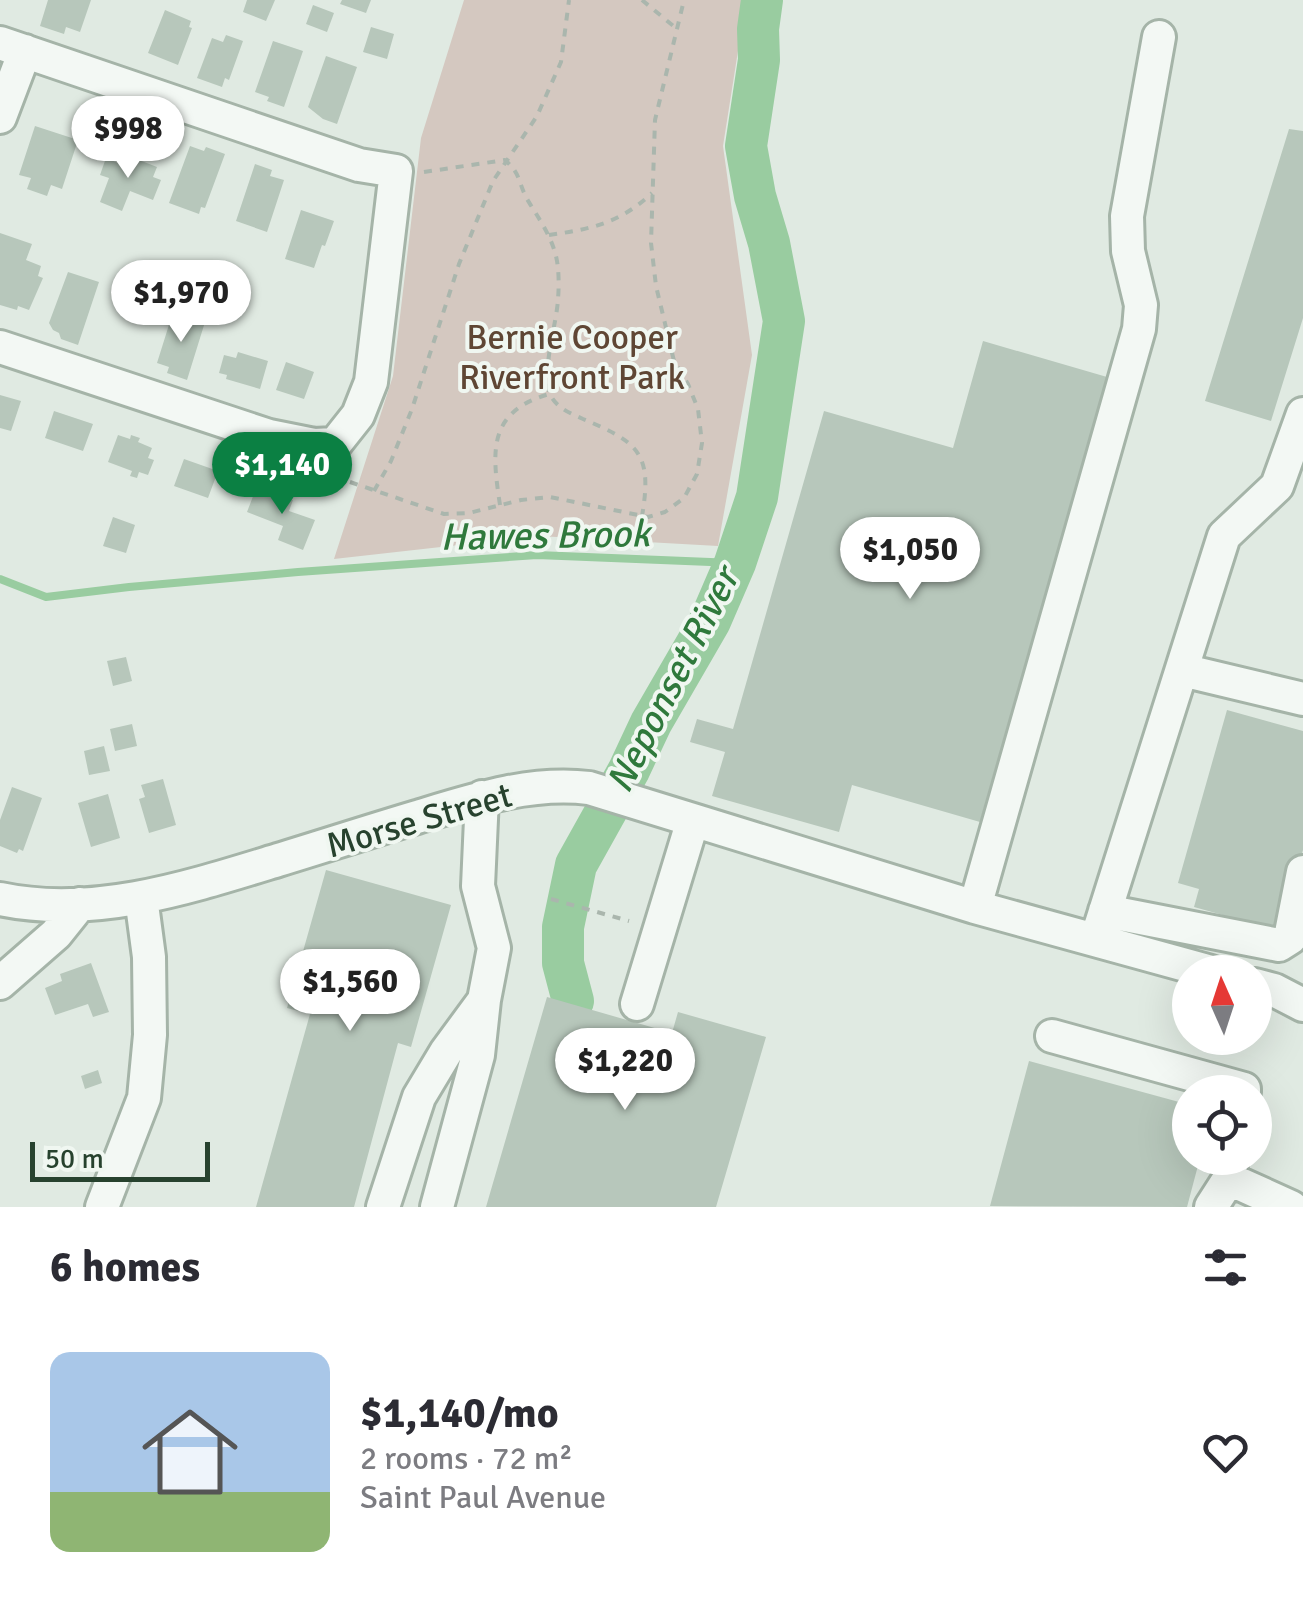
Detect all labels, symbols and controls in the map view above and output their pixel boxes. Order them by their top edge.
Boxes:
pin: $998 [69,96,187,181]
text: $998 [93,109,163,148]
pin: $1,970 [100,260,262,345]
text: $1,970 [133,273,229,312]
park label: Bernie Cooper Riverfront Park [459,316,685,399]
pin: $1,140 [201,432,363,517]
text: $1,140 [234,445,330,484]
water label: Hawes Brook [440,510,653,561]
pin: $1,050 [829,517,991,602]
text: $1,050 [862,530,958,569]
water label: Neponset River [596,556,751,800]
street label: Morse Street [321,773,517,867]
pin: $1,560 [269,949,431,1034]
north arrow [1172,955,1272,1055]
map controls [1172,955,1272,1175]
text: $1,560 [302,962,398,1001]
pin: $1,220 [544,1028,706,1113]
text: $1,220 [577,1041,673,1080]
button: locate [1172,1075,1272,1175]
scale bar [30,1137,210,1182]
text: 50 m [45,1142,104,1176]
icon: filters [1198,1240,1253,1295]
text: 6 homes [50,1242,200,1293]
text: $1,140/mo [360,1388,559,1439]
icon: home [130,1392,250,1512]
icon: heart [1198,1425,1253,1480]
text: 2 rooms · 72 m² [360,1439,573,1478]
text: Saint Paul Avenue [360,1478,606,1517]

